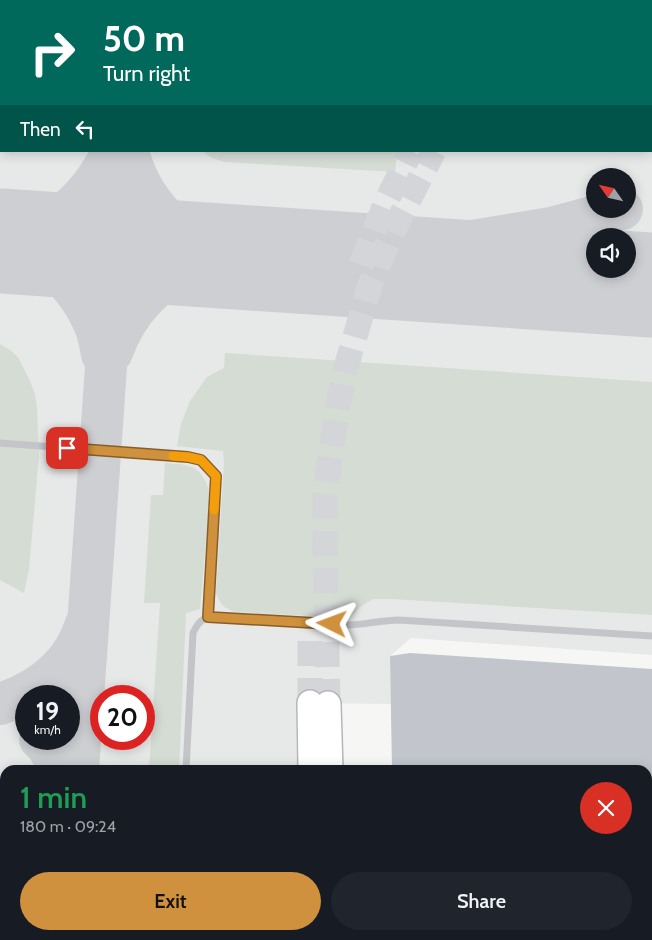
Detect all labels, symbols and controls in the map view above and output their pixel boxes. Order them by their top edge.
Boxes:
text: 50 m [103,17,185,60]
icon: right [20,20,85,85]
text: Turn right [103,60,190,87]
icon: left [71,115,99,143]
text: Then [20,118,61,141]
north arrow [586,168,636,218]
map controls [586,168,636,278]
button: sound [586,228,636,278]
pin [46,427,88,469]
icon: arrive [53,434,81,462]
position arrow [305,597,357,649]
speed limit sign: 20 [90,685,155,750]
text: 19 [36,696,59,726]
text: km/h [34,722,61,737]
text: 1 min [20,779,87,816]
button: close [580,782,632,834]
text: 180 m · 09:24 [20,817,116,836]
button: Exit [20,872,321,930]
button: Share [331,872,632,930]

